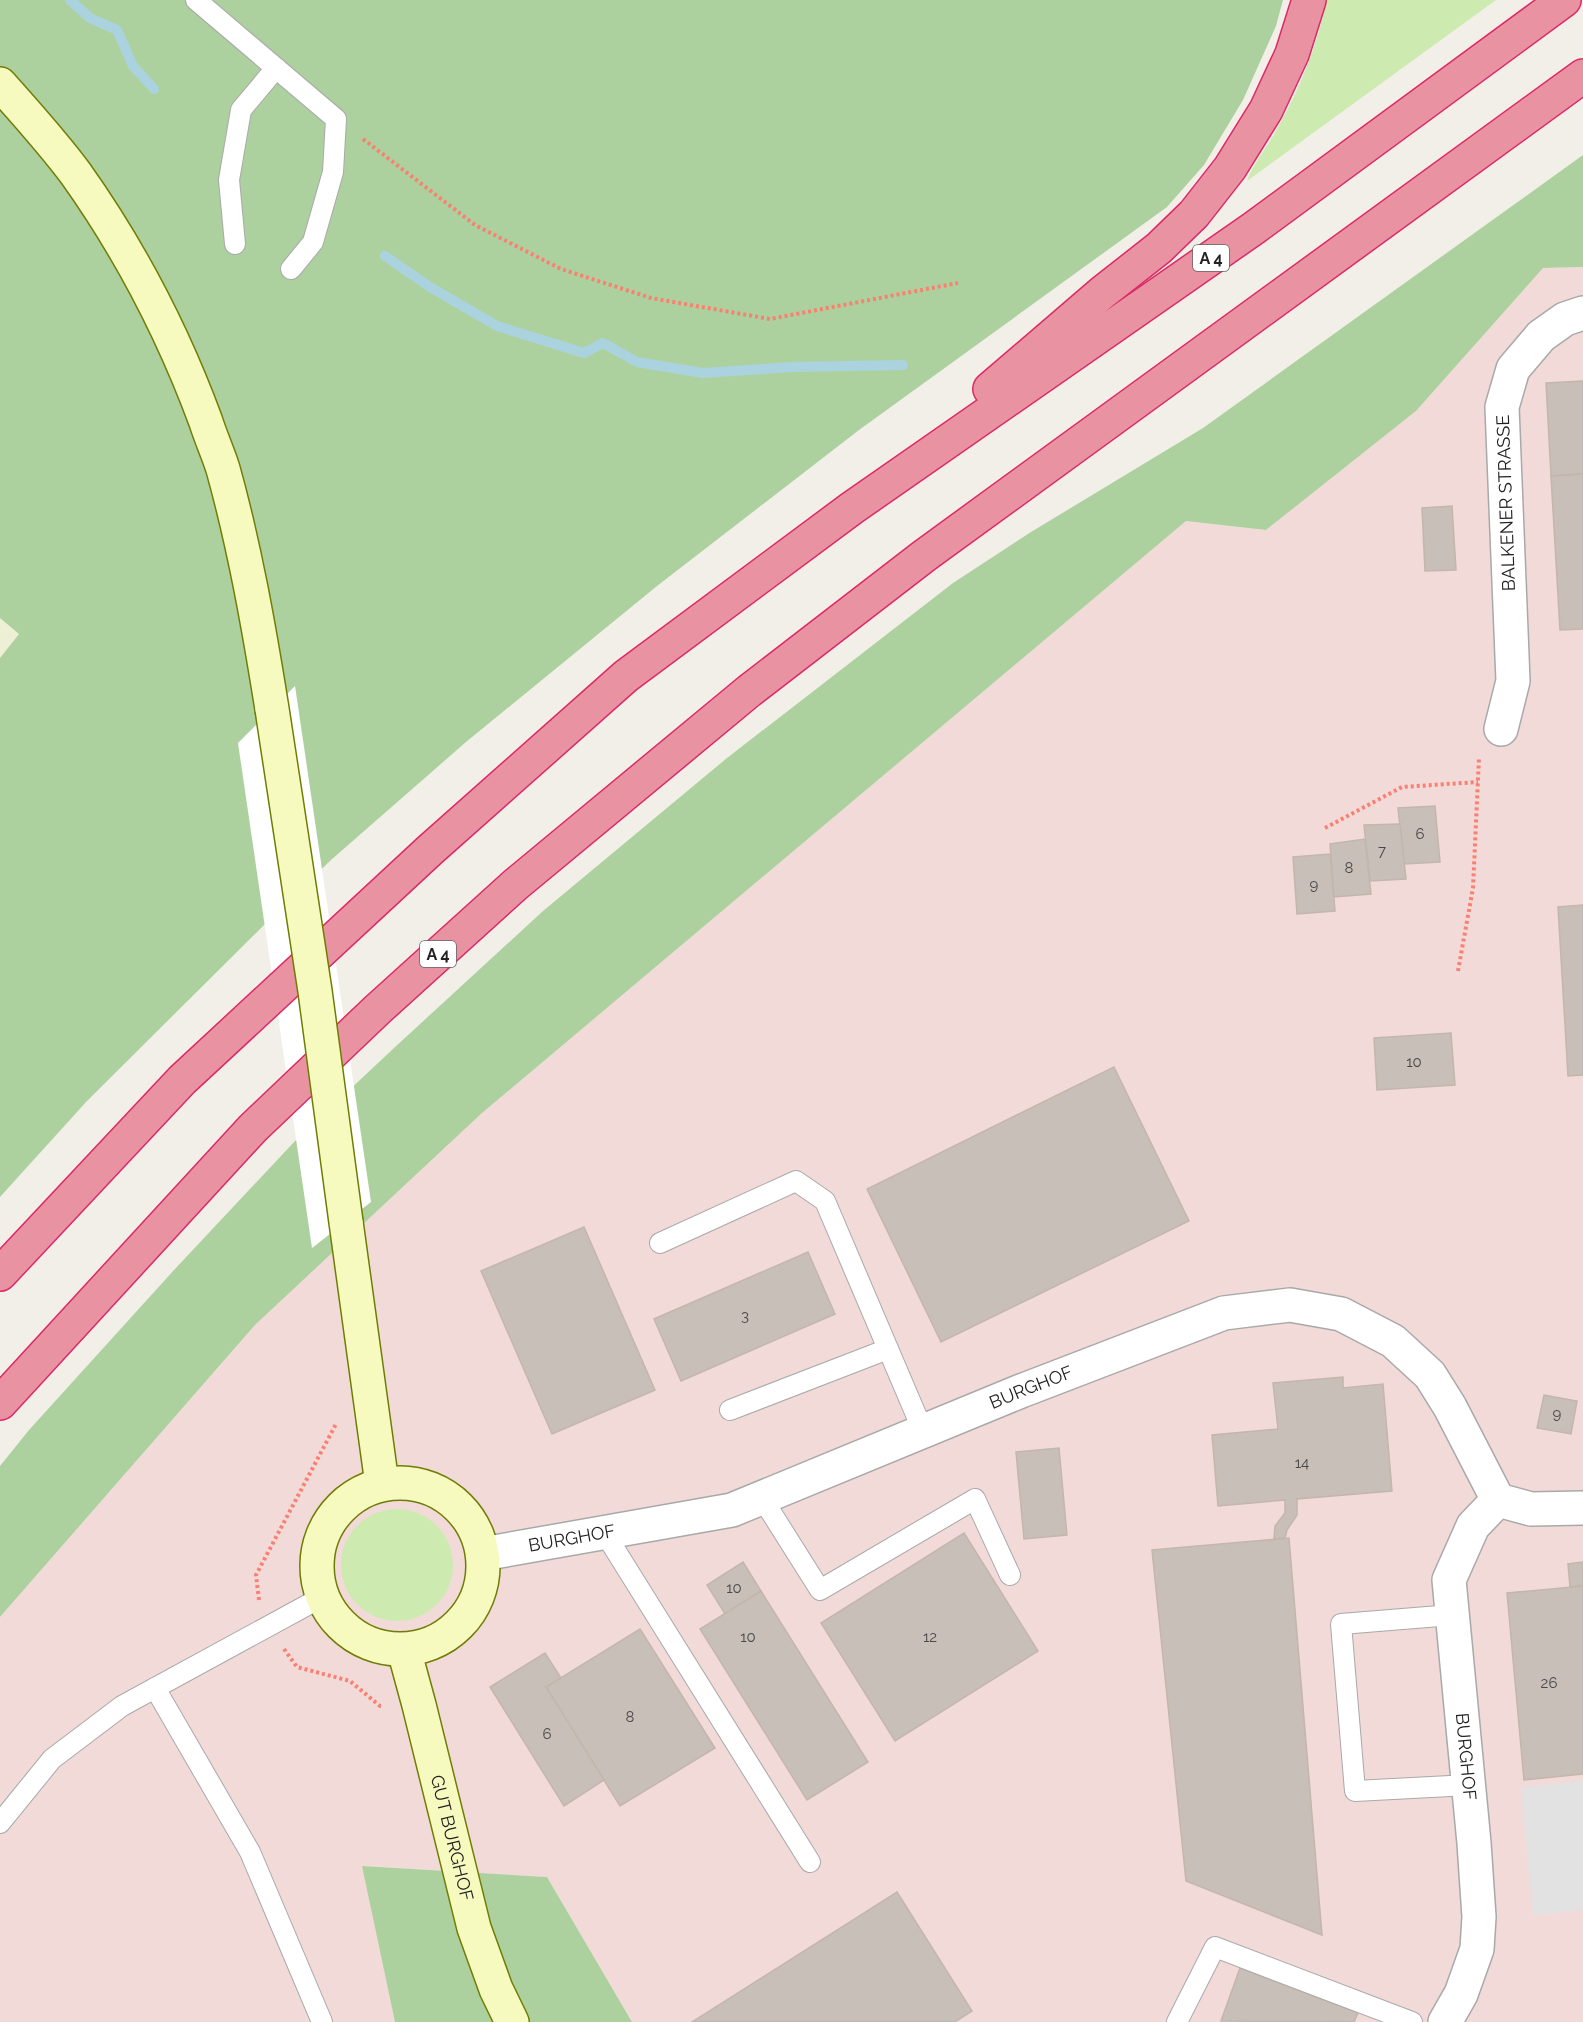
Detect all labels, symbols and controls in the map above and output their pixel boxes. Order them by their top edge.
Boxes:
road number: A 4 [1193,245,1229,271]
street label: BALKENER STRASSE [1492,414,1519,592]
house number: 6 [1415,825,1425,843]
house number: 7 [1378,842,1386,860]
house number: 8 [1345,859,1354,877]
house number: 9 [1310,876,1319,894]
road number: A 4 [420,941,456,967]
house number: 10 [1406,1053,1422,1071]
house number: 3 [741,1307,749,1325]
street label: BURGHOF [986,1361,1075,1413]
house number: 9 [1553,1405,1562,1423]
house number: 14 [1295,1454,1309,1472]
street label: BURGHOF [527,1520,617,1556]
house number: 10 [726,1579,742,1597]
house number: 10 [740,1628,756,1646]
house number: 12 [923,1628,937,1646]
house number: 26 [1541,1674,1557,1692]
house number: 8 [626,1708,635,1726]
street label: BURGHOF [1452,1712,1481,1801]
house number: 6 [542,1725,552,1743]
street label: GUT BURGHOF [427,1773,478,1903]

